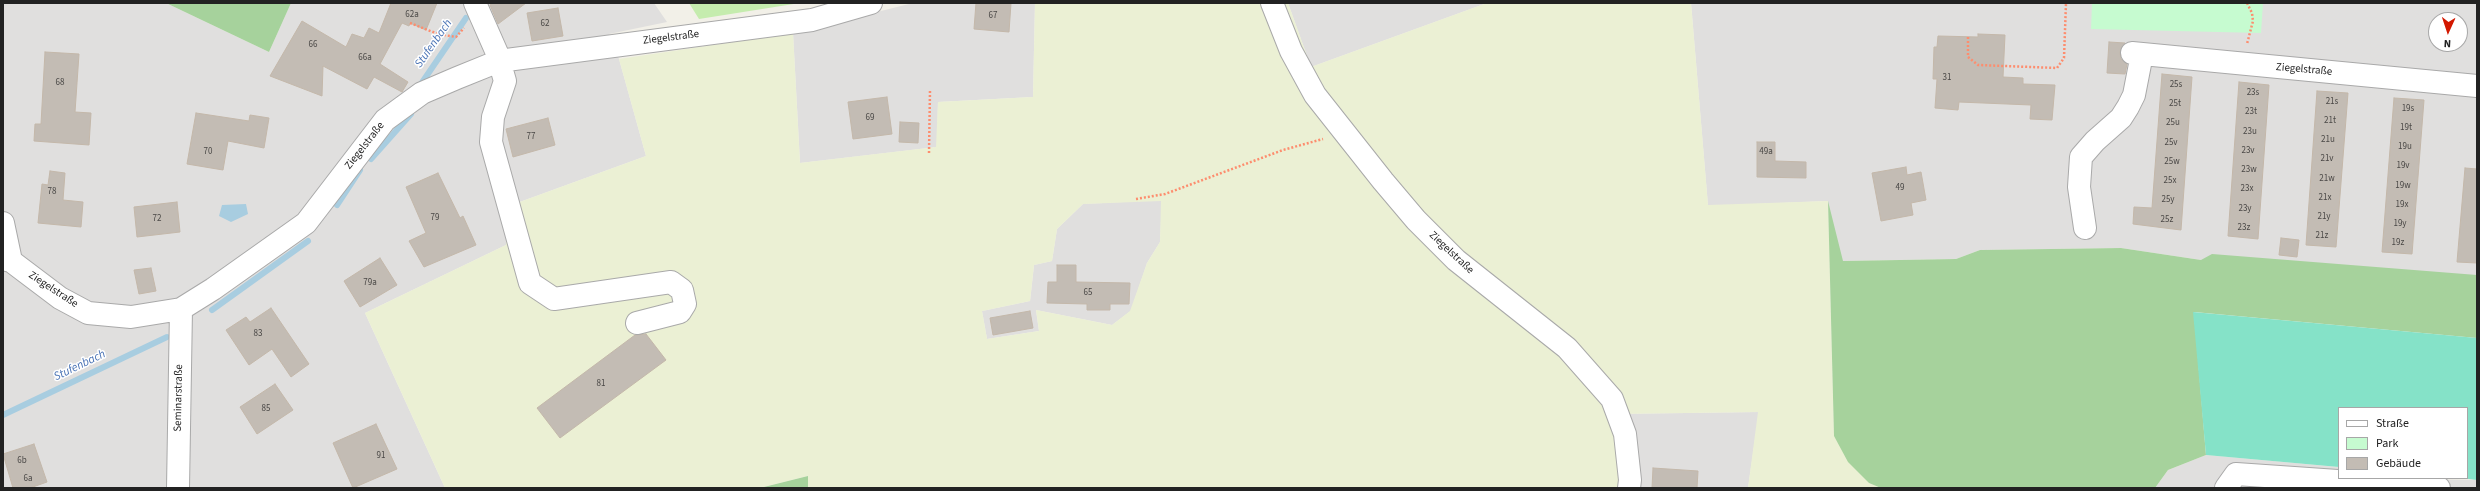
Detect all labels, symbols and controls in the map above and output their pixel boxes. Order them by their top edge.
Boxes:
house number: 62a [405,10,419,20]
house number: 67 [989,11,997,21]
north arrow [2428,12,2468,52]
water label: Stufenbach [412,17,456,71]
house number: 62 [541,19,549,29]
street label: Ziegelstraße [642,28,700,48]
text: N [2443,36,2451,51]
house number: 66 [309,40,317,50]
house number: 66a [358,53,372,63]
street label: Ziegelstraße [2275,61,2333,79]
house number: 31 [1943,73,1951,83]
house number: 68 [56,78,64,88]
house number: 25s [2170,80,2182,90]
house number: 23s [2247,88,2259,98]
house number: 21s [2326,97,2338,107]
house number: 25t [2169,99,2181,109]
house number: 19s [2402,104,2414,114]
house number: 23t [2245,107,2257,117]
house number: 69 [866,113,874,123]
house number: 21t [2324,116,2336,126]
house number: 25u [2166,118,2180,128]
street label: Ziegelstraße [342,120,388,172]
house number: 19t [2400,123,2412,133]
house number: 23u [2243,127,2257,137]
house number: 77 [527,132,535,142]
house number: 21u [2321,135,2335,145]
house number: 25v [2164,138,2178,148]
house number: 19u [2398,142,2412,152]
house number: 23v [2241,146,2255,156]
house number: 70 [204,147,212,157]
house number: 49a [1759,147,1773,157]
house number: 21v [2320,154,2334,164]
house number: 25w [2164,157,2180,167]
house number: 19v [2396,161,2410,171]
house number: 23w [2241,165,2257,175]
house number: 21w [2319,174,2335,184]
house number: 25x [2164,176,2176,186]
house number: 19w [2395,181,2411,191]
house number: 49 [1896,183,1904,193]
house number: 23x [2241,184,2253,194]
house number: 78 [48,187,56,197]
house number: 21x [2319,193,2331,203]
house number: 25y [2161,195,2175,205]
house number: 19x [2396,200,2408,210]
house number: 23y [2238,204,2252,214]
house number: 21y [2317,212,2331,222]
house number: 79 [431,213,439,223]
house number: 72 [153,214,161,224]
house number: 25z [2161,215,2173,225]
house number: 19y [2393,219,2407,229]
house number: 23z [2238,223,2250,233]
street label: Ziegelstraße [1426,229,1476,277]
house number: 21z [2316,231,2328,241]
house number: 19z [2392,238,2404,248]
street label: Ziegelstraße [26,269,80,311]
house number: 79a [363,278,377,288]
house number: 65 [1084,288,1092,298]
house number: 83 [254,329,262,339]
water label: Stufenbach [52,347,108,385]
street label: Seminarstraße [172,364,186,432]
house number: 81 [597,379,605,389]
house number: 85 [262,404,270,414]
legend [2338,407,2468,479]
text: Straße [2376,415,2409,432]
text: Park [2376,435,2398,452]
house number: 91 [377,451,385,461]
text: Gebäude [2376,455,2421,472]
house number: 6b [17,456,27,466]
house number: 6a [23,474,33,484]

